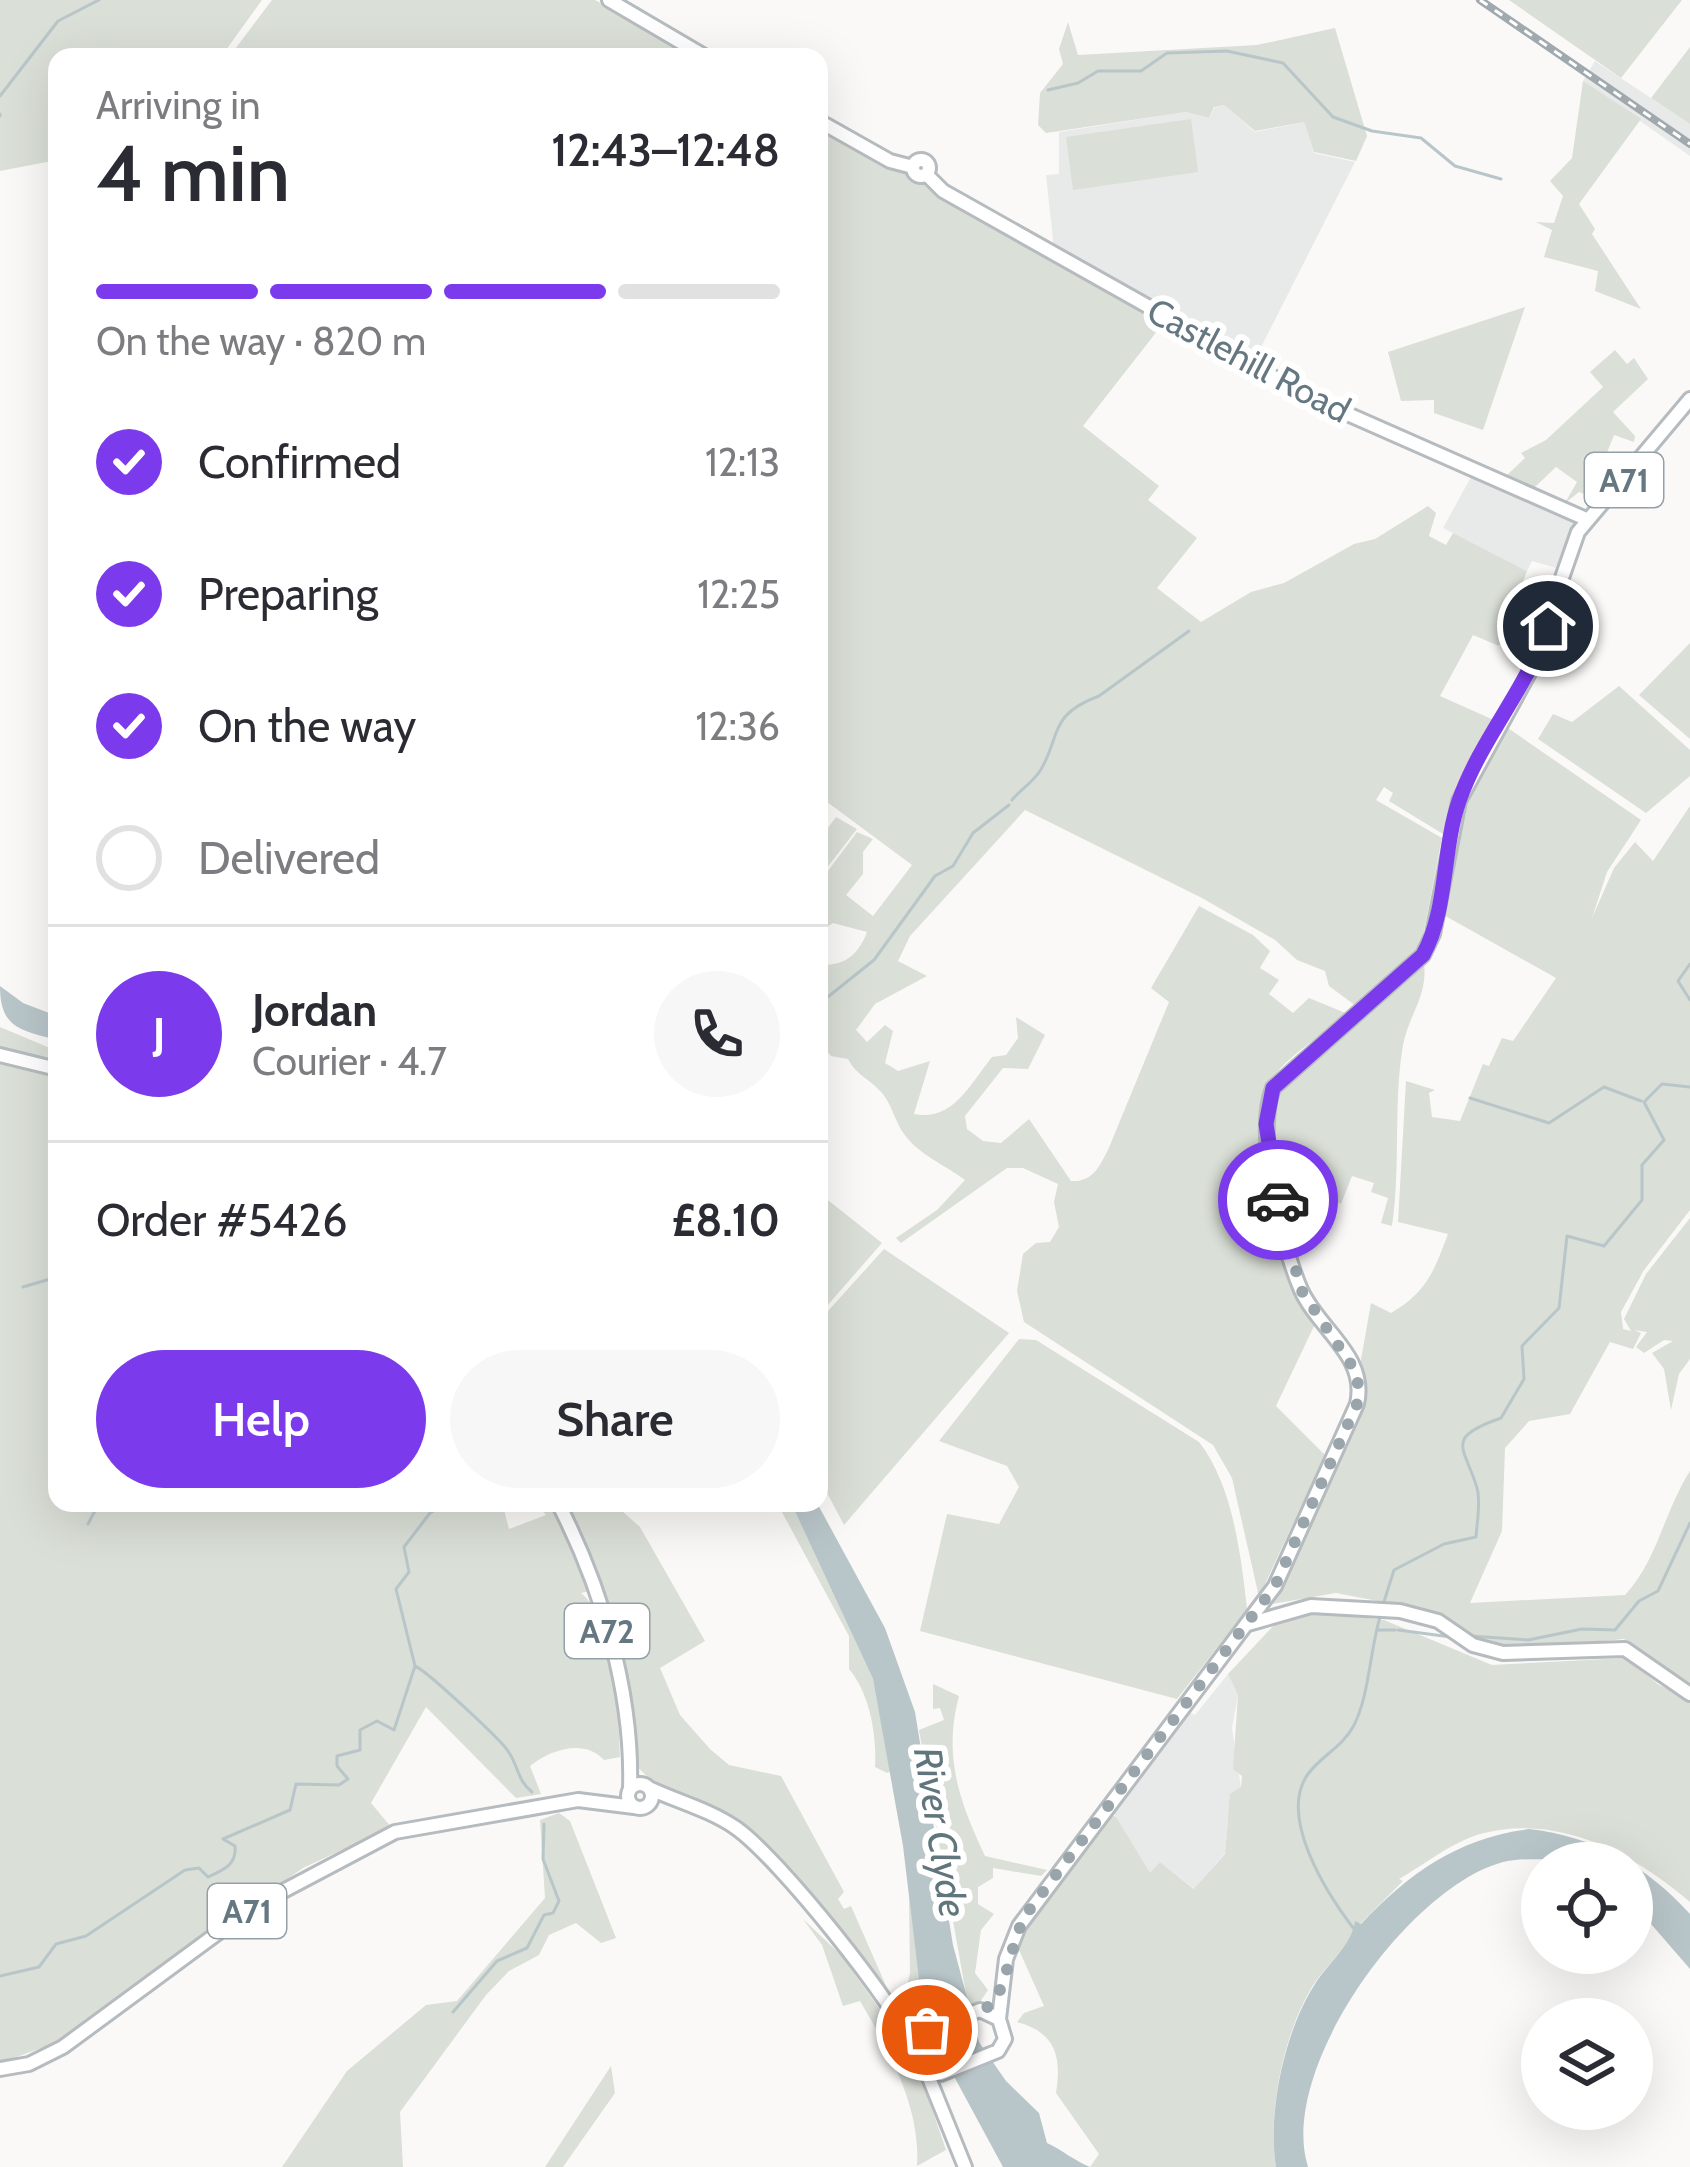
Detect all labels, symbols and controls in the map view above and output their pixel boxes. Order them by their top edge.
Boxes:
text: Arriving in [96,81,260,129]
text: 12:43–12:48 [551,123,780,177]
text: 4 min [96,126,290,221]
street label: Castlehill Road [1140,288,1358,432]
text: On the way · 820 m [96,317,426,365]
icon: check [96,429,162,495]
text: Confirmed [198,435,401,489]
text: 12:13 [705,438,780,486]
road number: A71 [1585,453,1663,507]
icon: check [96,561,162,627]
text: Preparing [198,567,378,621]
text: 12:25 [697,570,780,618]
pin [1497,575,1599,677]
icon: home [1515,593,1581,659]
icon: check [96,693,162,759]
text: On the way [198,699,416,753]
text: 12:36 [695,702,780,750]
text: Delivered [198,831,380,885]
button: phone [654,971,780,1097]
text: Jordan [252,983,377,1037]
text: J [153,1007,165,1061]
text: Courier · 4.7 [252,1037,447,1085]
courier [1218,1140,1338,1260]
icon: car [1245,1167,1311,1233]
text: Order #5426 [96,1193,348,1247]
text: £8.10 [672,1193,780,1247]
button: Help [96,1350,426,1488]
button: Share [450,1350,780,1488]
road number: A72 [565,1604,649,1658]
water label: River Clyde [904,1744,978,1920]
map controls [1521,1842,1653,2130]
button: locate [1521,1842,1653,1974]
road number: A71 [208,1884,286,1938]
pin [876,1979,978,2081]
icon: bag [894,1997,960,2063]
button: layers [1521,1998,1653,2130]

